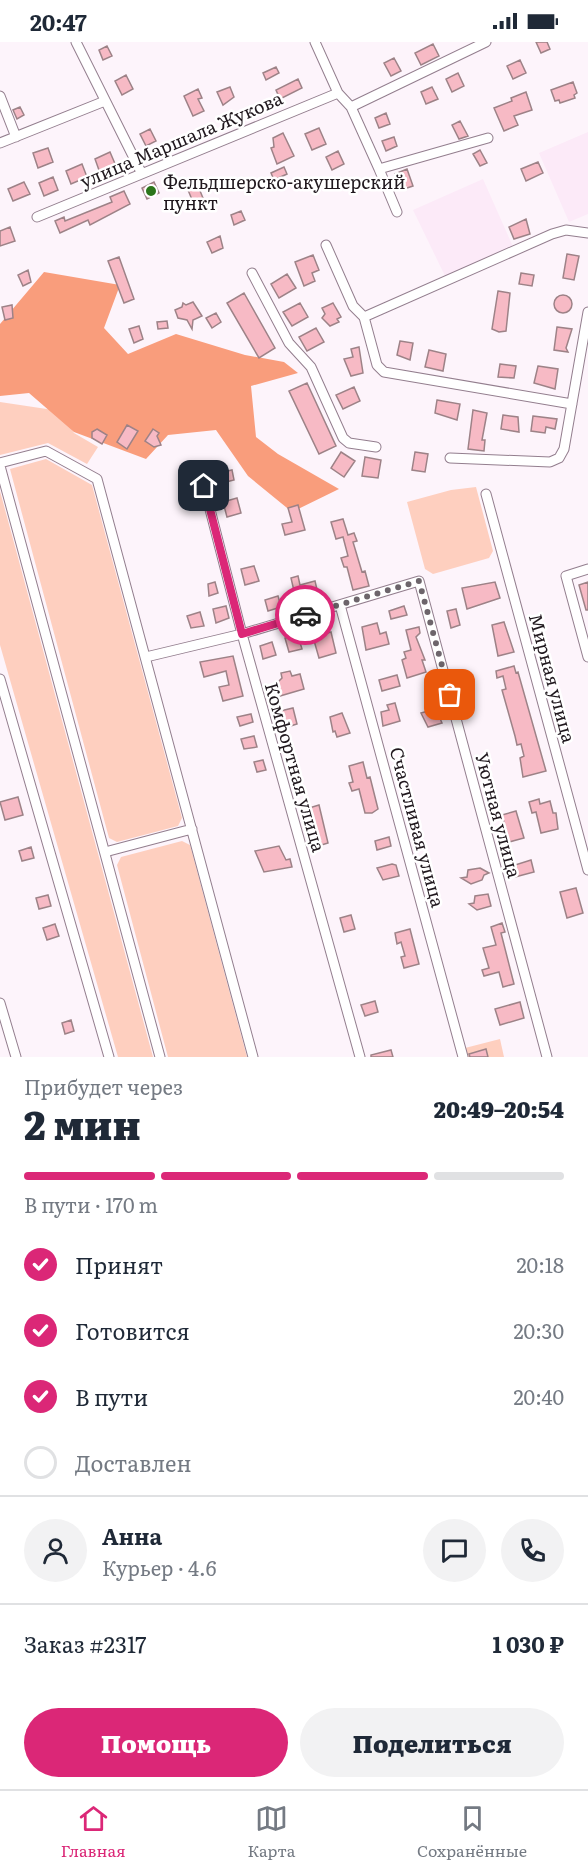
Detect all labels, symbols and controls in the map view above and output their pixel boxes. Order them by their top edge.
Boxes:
text: 20:47 [30,5,87,38]
street label: улица Маршала Жукова [75,84,287,194]
place label: Фельдшерско-акушерский пункт [163,168,406,216]
marker: Фельдшерско-акушерский пункт [144,184,158,198]
pin [178,460,229,511]
icon: home [187,469,220,502]
courier [275,585,335,645]
icon: car [289,599,322,632]
street label: Мирная улица [523,610,583,746]
pin [424,669,475,720]
icon: bag [433,678,466,711]
street label: Комфортная улица [259,679,333,855]
street label: Счастливая улица [384,744,452,910]
street label: Уютная улица [469,749,529,881]
text: Прибудет через [24,1071,183,1101]
text: 20:49–20:54 [434,1092,564,1125]
text: 2 мин [24,1094,141,1152]
text: В пути · 170 m [24,1189,158,1219]
icon: check [24,1248,57,1281]
text: Принят [75,1248,163,1281]
text: 20:18 [516,1249,564,1279]
icon: check [24,1314,57,1347]
text: Готовится [75,1314,190,1347]
text: 20:30 [513,1315,564,1345]
icon: check [24,1380,57,1413]
text: В пути [75,1380,148,1413]
text: 20:40 [513,1381,564,1411]
text: Доставлен [75,1446,192,1479]
button: person [24,1519,87,1582]
text: Анна [102,1519,162,1552]
button: chat [423,1519,486,1582]
button: phone [501,1519,564,1582]
text: Курьер · 4.6 [102,1552,217,1582]
text: Заказ #2317 [24,1627,146,1660]
text: 1 030 ₽ [492,1627,564,1660]
button: Помощь [24,1708,288,1777]
button: Поделиться [300,1708,564,1777]
tab: Главная [61,1802,126,1862]
tab: Карта [247,1802,295,1862]
tab: Сохранённые [417,1802,527,1862]

